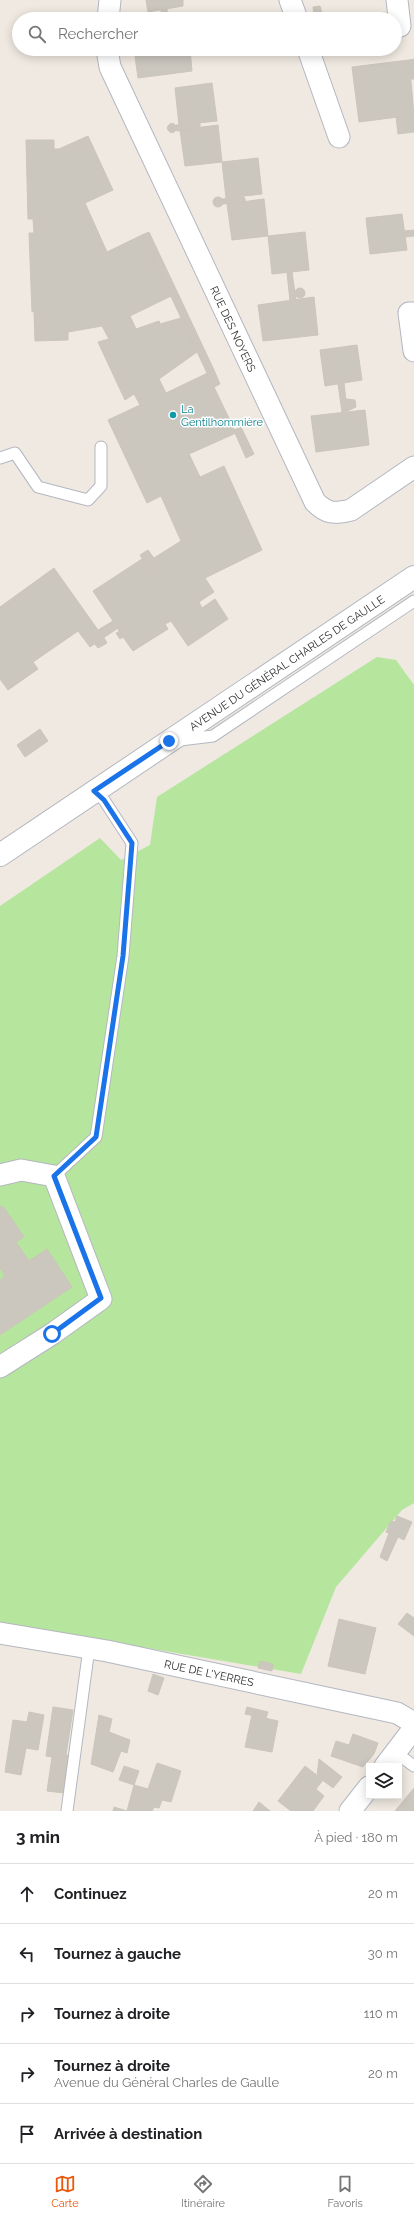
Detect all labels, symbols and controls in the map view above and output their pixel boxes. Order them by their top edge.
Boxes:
search box [12,12,402,56]
icon: search [26,23,48,45]
text: Rechercher [58,25,138,43]
street label: RUE DES NOYERS [207,284,258,374]
place label: La Gentilhommière [181,403,263,429]
marker: La Gentilhommière [168,410,178,420]
street label: AVENUE DU GÉNÉRAL CHARLES DE GAULLE [187,592,388,734]
route end [160,732,178,750]
route start [43,1325,61,1343]
street label: RUE DE L'YERRES [163,1658,255,1689]
map controls [366,1763,402,1799]
button: layers [366,1763,402,1799]
text: 3 min [16,1827,60,1847]
text: À pied · 180 m [314,1830,398,1845]
icon: ahead [16,1883,38,1905]
text: Continuez [54,1885,127,1903]
text: 20 m [368,1886,398,1901]
icon: left [16,1943,38,1965]
text: Tournez à gauche [54,1945,181,1963]
text: 30 m [368,1946,398,1961]
icon: right [16,2003,38,2025]
text: Tournez à droite [54,2005,170,2023]
text: 110 m [364,2006,398,2021]
text: Tournez à droite [54,2057,170,2075]
icon: right [16,2063,38,2085]
text: 20 m [368,2066,398,2081]
text: Avenue du Général Charles de Gaulle [54,2075,279,2090]
icon: arrive [16,2123,38,2145]
text: Arrivée à destination [54,2125,202,2143]
tab: Carte [51,2173,79,2210]
tab: Itinéraire [181,2173,225,2210]
tab: Favoris [327,2173,363,2210]

